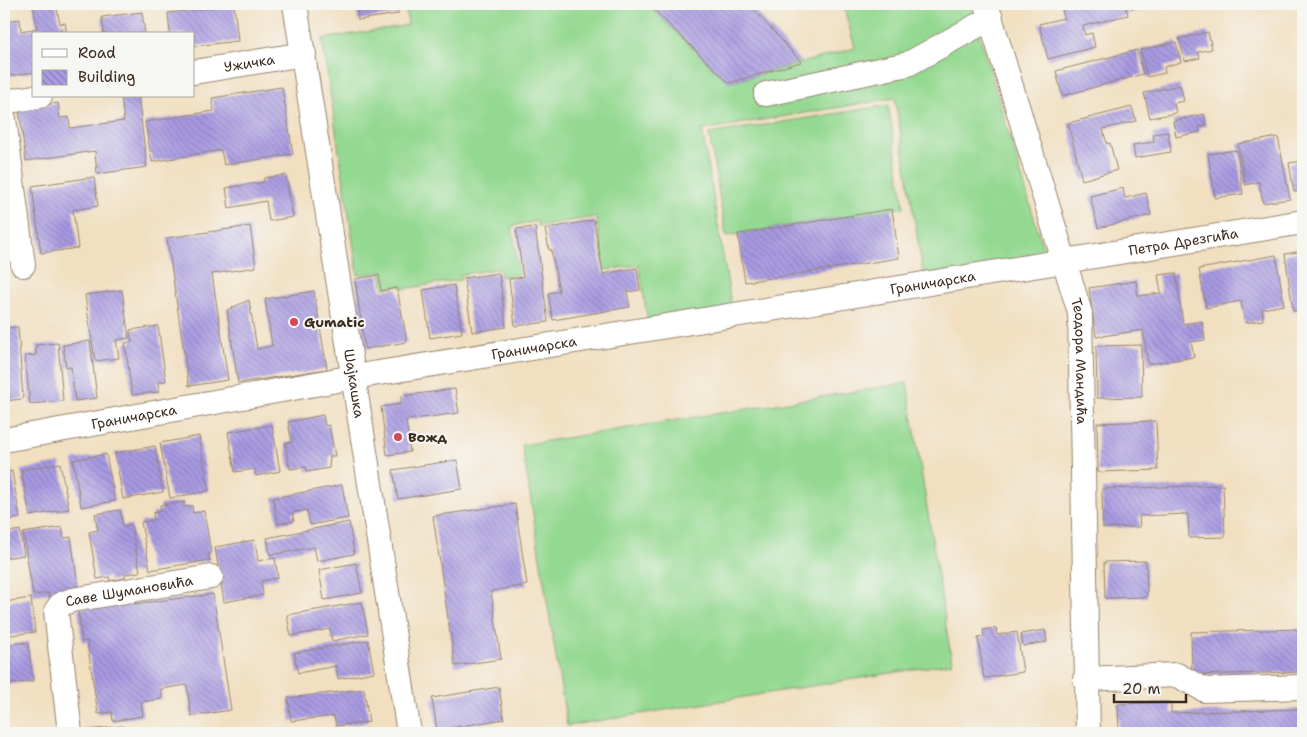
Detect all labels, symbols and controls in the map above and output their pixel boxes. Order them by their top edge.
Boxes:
legend [32,32,195,98]
text: Road [78,43,116,63]
street label: Ужичка [223,50,276,76]
text: Building [78,67,135,87]
street label: Петра Дрезгића [1127,224,1240,259]
street label: Граничарска [889,267,977,298]
street label: Теодора Мандића [1067,296,1091,425]
place label: Gumatic [304,313,365,331]
marker: Gumatic [288,316,300,328]
street label: Граничарска [490,332,578,363]
street label: Шајкашка [340,348,369,420]
street label: Граничарска [90,400,178,433]
place label: Вожд [408,428,447,446]
marker: Вожд [392,431,404,443]
street label: Саве Шумановића [63,571,195,611]
scale bar [1114,672,1187,704]
text: 20 m [1122,679,1161,699]

